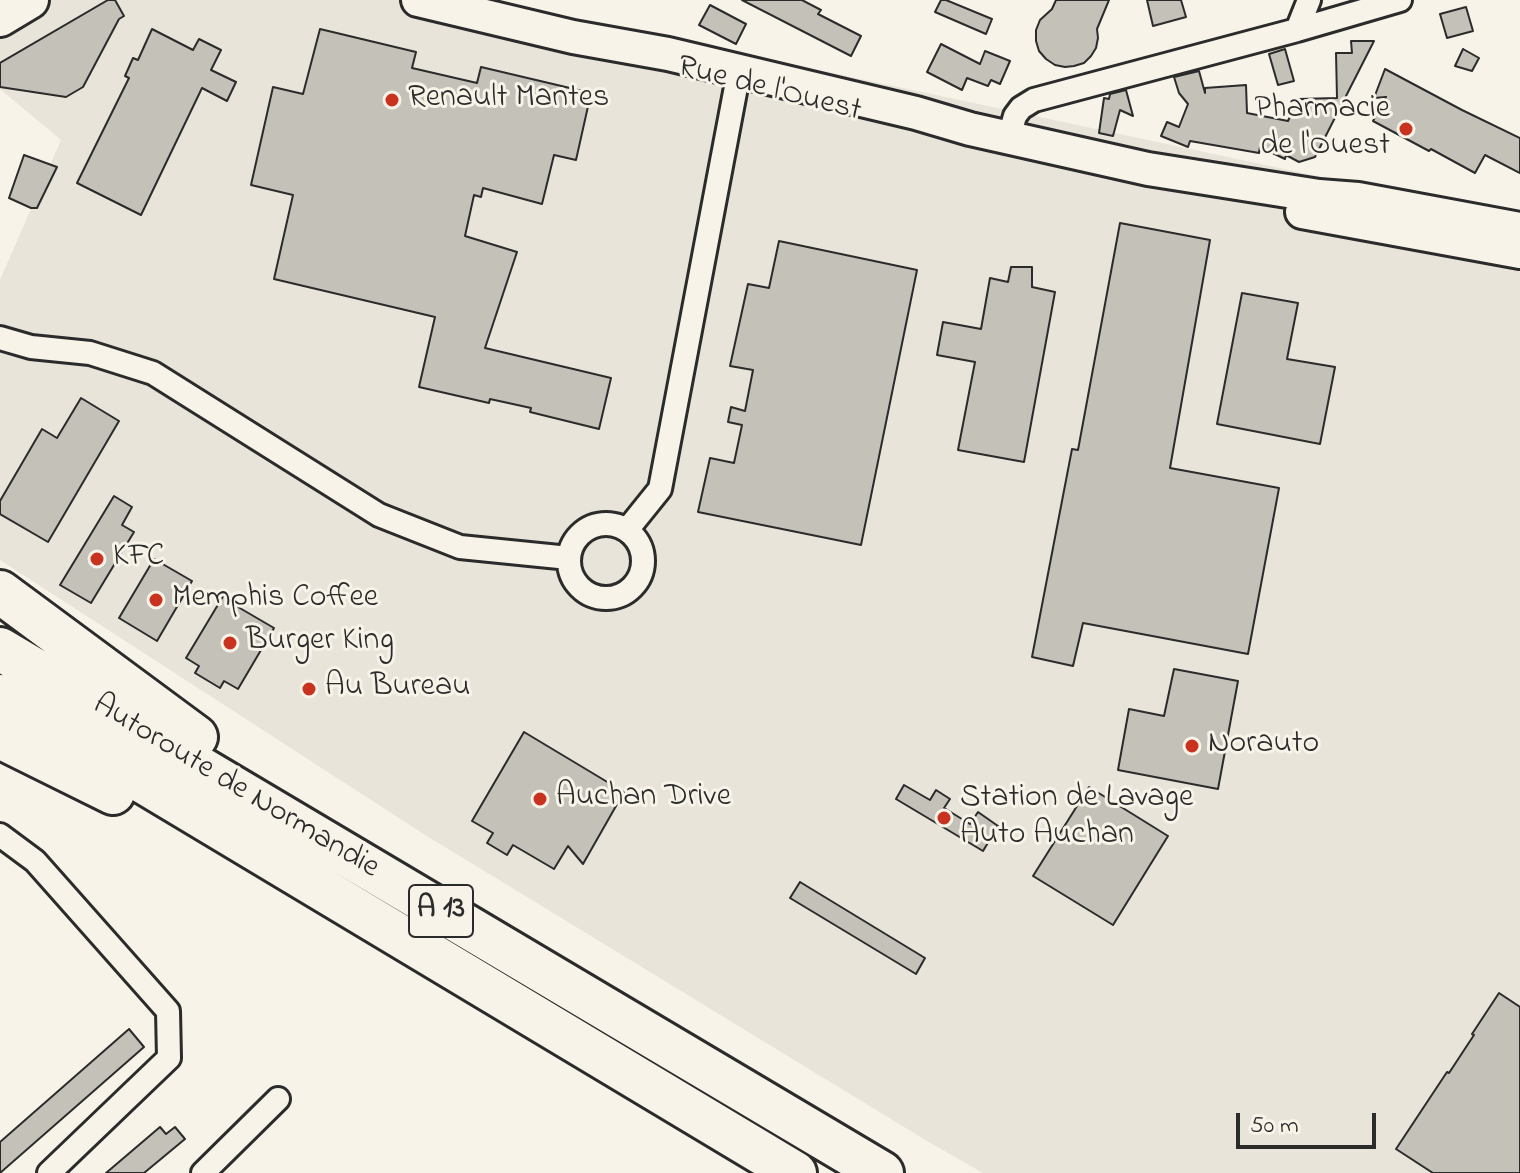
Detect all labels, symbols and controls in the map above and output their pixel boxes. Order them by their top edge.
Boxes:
street label: Rue de l'Ouest [673,50,865,132]
place label: Renault Mantes [408,81,609,119]
marker: Renault Mantes [383,91,401,109]
place label: Pharmacie de l'Ouest [1255,92,1390,167]
marker: Pharmacie de l'Ouest [1397,120,1415,138]
place label: KFC [113,540,164,578]
marker: KFC [88,550,106,568]
place label: Memphis Coffee [172,581,378,619]
marker: Memphis Coffee [147,591,165,609]
place label: Burger King [246,624,394,662]
marker: Burger King [221,634,239,652]
place label: Au Bureau [325,670,470,708]
marker: Au Bureau [300,680,318,698]
street label: Autoroute de Normandie [85,687,385,889]
place label: Norauto [1208,727,1319,765]
marker: Norauto [1183,737,1201,755]
place label: Auchan Drive [556,780,731,818]
place label: Station de Lavage Auto Auchan [960,781,1193,856]
marker: Auchan Drive [531,790,549,808]
marker: Station de Lavage Auto Auchan [935,809,953,827]
road number: A 13 [409,885,473,937]
scale bar [1240,1097,1380,1147]
text: 50 m [1250,1109,1299,1144]

